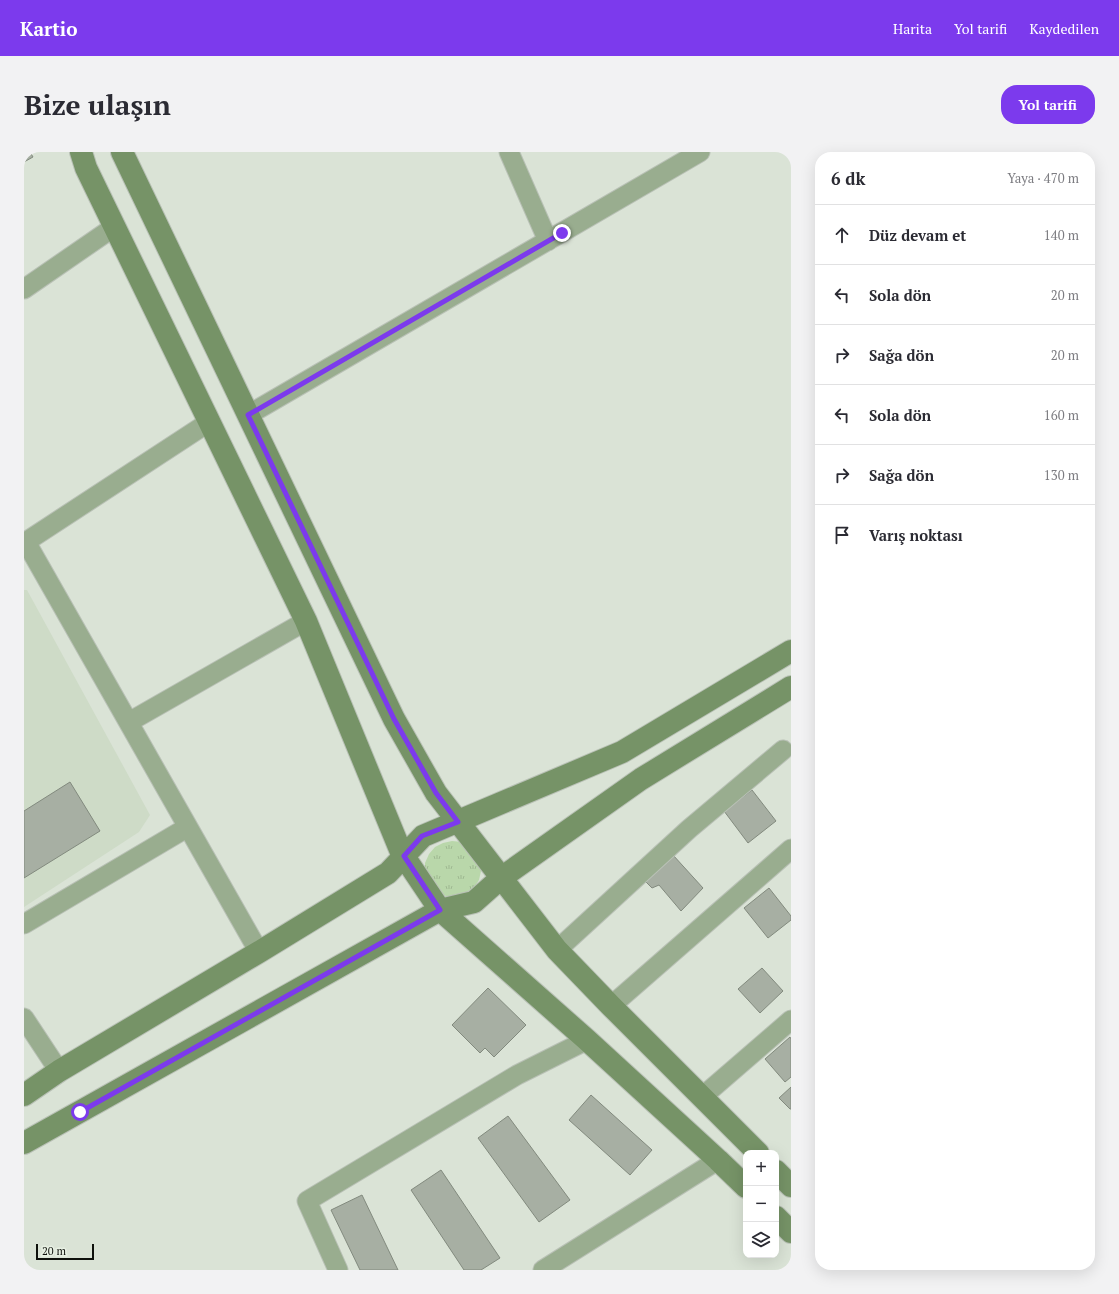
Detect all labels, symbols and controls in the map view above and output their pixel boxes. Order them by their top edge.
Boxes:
text: Kartio [20,16,77,41]
text: Harita [893,19,932,38]
text: Yol tarifi [954,19,1007,38]
text: Kaydedilen [1029,19,1099,38]
button: Yol tarifi [1001,85,1095,124]
text: Bize ulaşın [24,86,171,123]
text: 6 dk [831,167,865,190]
text: Yaya · 470 m [1007,169,1079,187]
route end [553,224,571,242]
icon: ahead [831,224,853,246]
text: Düz devam et [869,225,966,245]
text: 140 m [1044,226,1079,244]
icon: left [831,284,853,306]
text: Sola dön [869,285,931,305]
text: 20 m [1051,286,1079,304]
icon: right [831,344,853,366]
text: Sağa dön [869,345,934,365]
text: 20 m [1051,346,1079,364]
icon: left [831,404,853,426]
text: Sola dön [869,405,931,425]
text: 160 m [1044,406,1079,424]
icon: right [831,464,853,486]
text: Sağa dön [869,465,934,485]
text: 130 m [1044,466,1079,484]
icon: arrive [831,524,853,546]
text: Varış noktası [869,525,963,545]
route start [71,1103,89,1121]
map controls [743,1150,779,1258]
button: + [743,1150,779,1186]
button: − [743,1186,779,1222]
button: layers [743,1222,779,1258]
scale bar [36,1242,94,1261]
text: 20 m [42,1244,66,1258]

